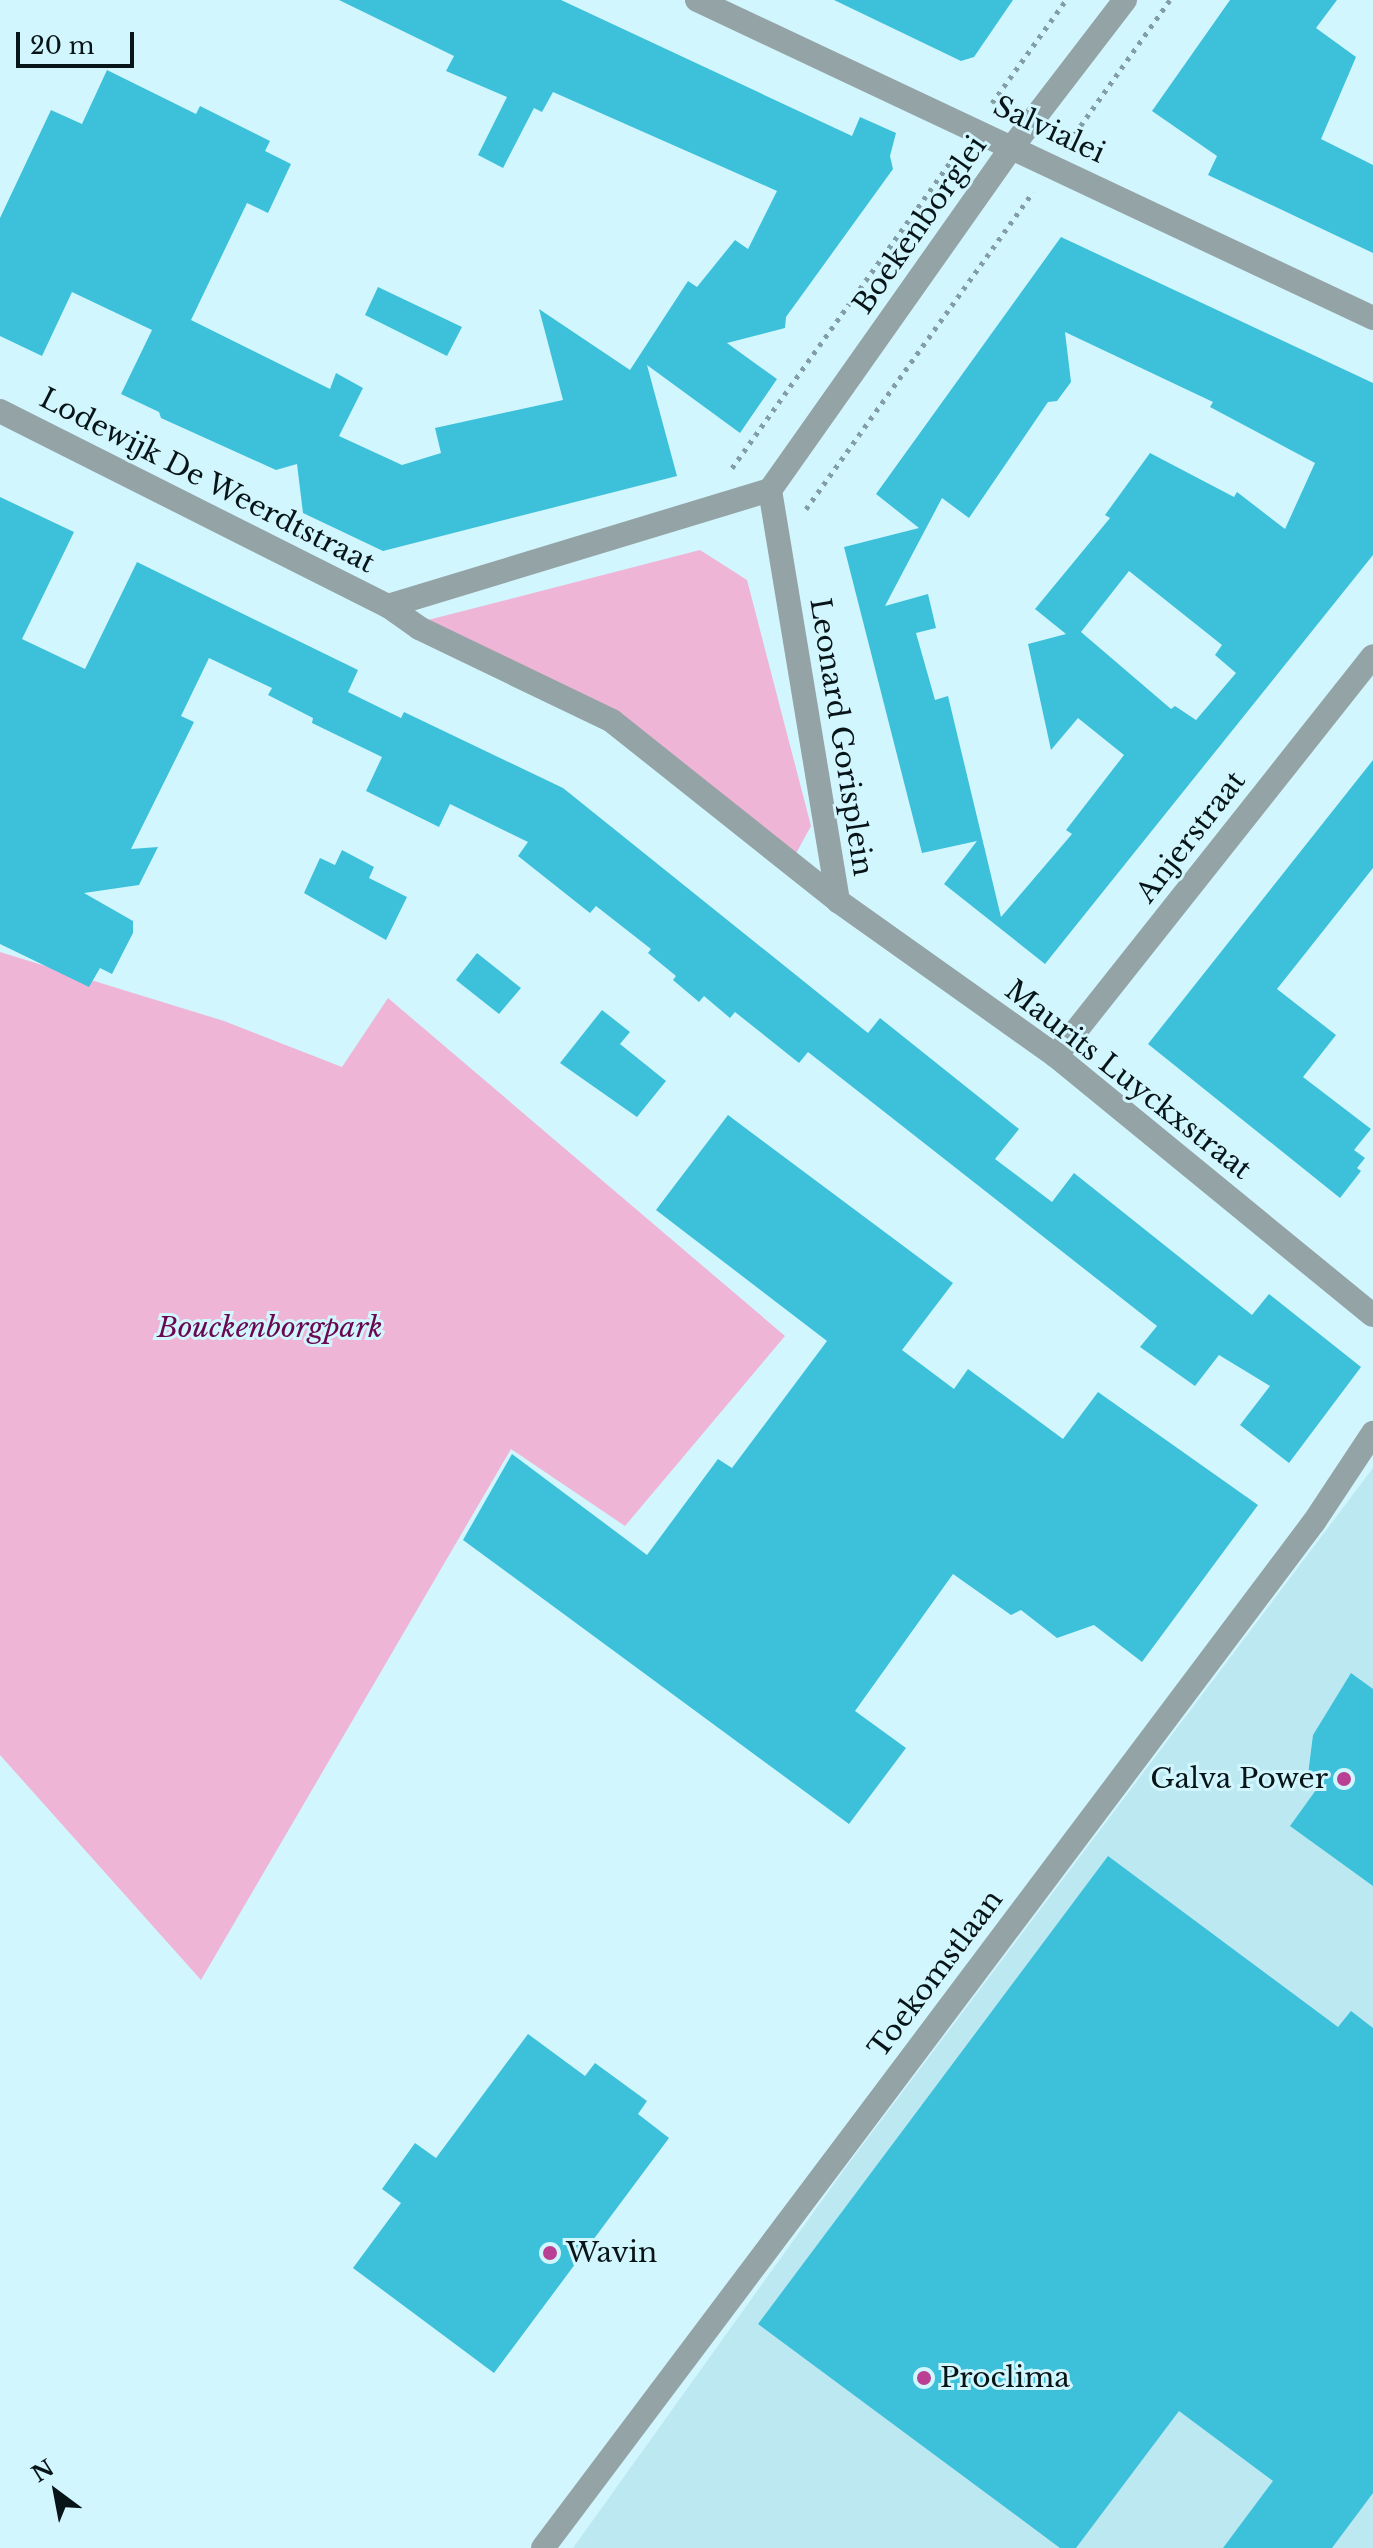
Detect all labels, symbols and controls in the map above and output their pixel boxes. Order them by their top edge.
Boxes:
scale bar [20,16,138,66]
text: 20 m [30,31,95,60]
street label: Salvialei [988,90,1110,170]
street label: Boekenborglei [846,130,994,320]
street label: Lodewijk De Weerdtstraat [33,381,381,581]
street label: Leonard Gorisplein [802,596,880,878]
street label: Anjerstraat [1129,765,1253,909]
street label: Maurits Luyckxstraat [998,973,1258,1187]
park label: Bouckenborgpark [157,1311,383,1345]
place label: Galva Power [1150,1762,1328,1796]
marker: Galva Power [1335,1770,1353,1788]
street label: Toekomstlaan [862,1884,1010,2064]
place label: Wavin [566,2236,657,2270]
marker: Wavin [541,2244,559,2262]
place label: Proclima [940,2361,1070,2395]
marker: Proclima [915,2369,933,2387]
north arrow [16,2452,96,2532]
text: N [27,2454,59,2488]

